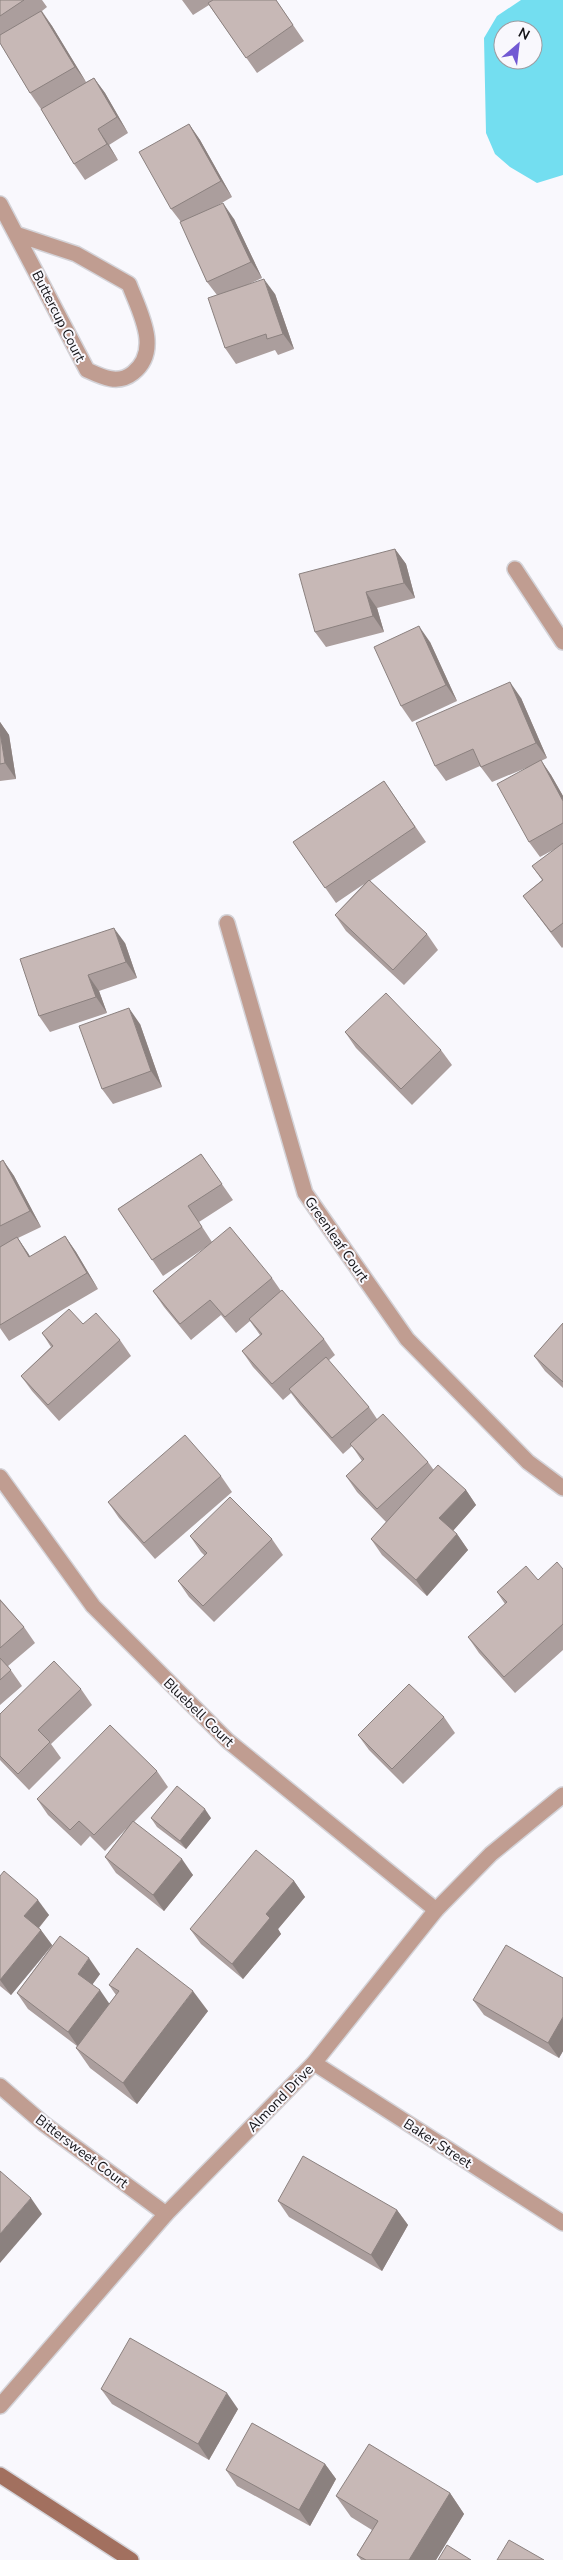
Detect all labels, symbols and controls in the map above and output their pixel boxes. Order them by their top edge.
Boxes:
north arrow [493,20,543,70]
text: N [515,23,533,45]
street label: Buttercup Court [27,267,90,365]
street label: Greenleaf Court [300,1193,373,1286]
street label: Bluebell Court [159,1674,238,1751]
street label: Almond Drive [243,2060,317,2136]
street label: Bittersweet Court [32,2110,132,2192]
street label: Baker Street [400,2114,476,2173]

